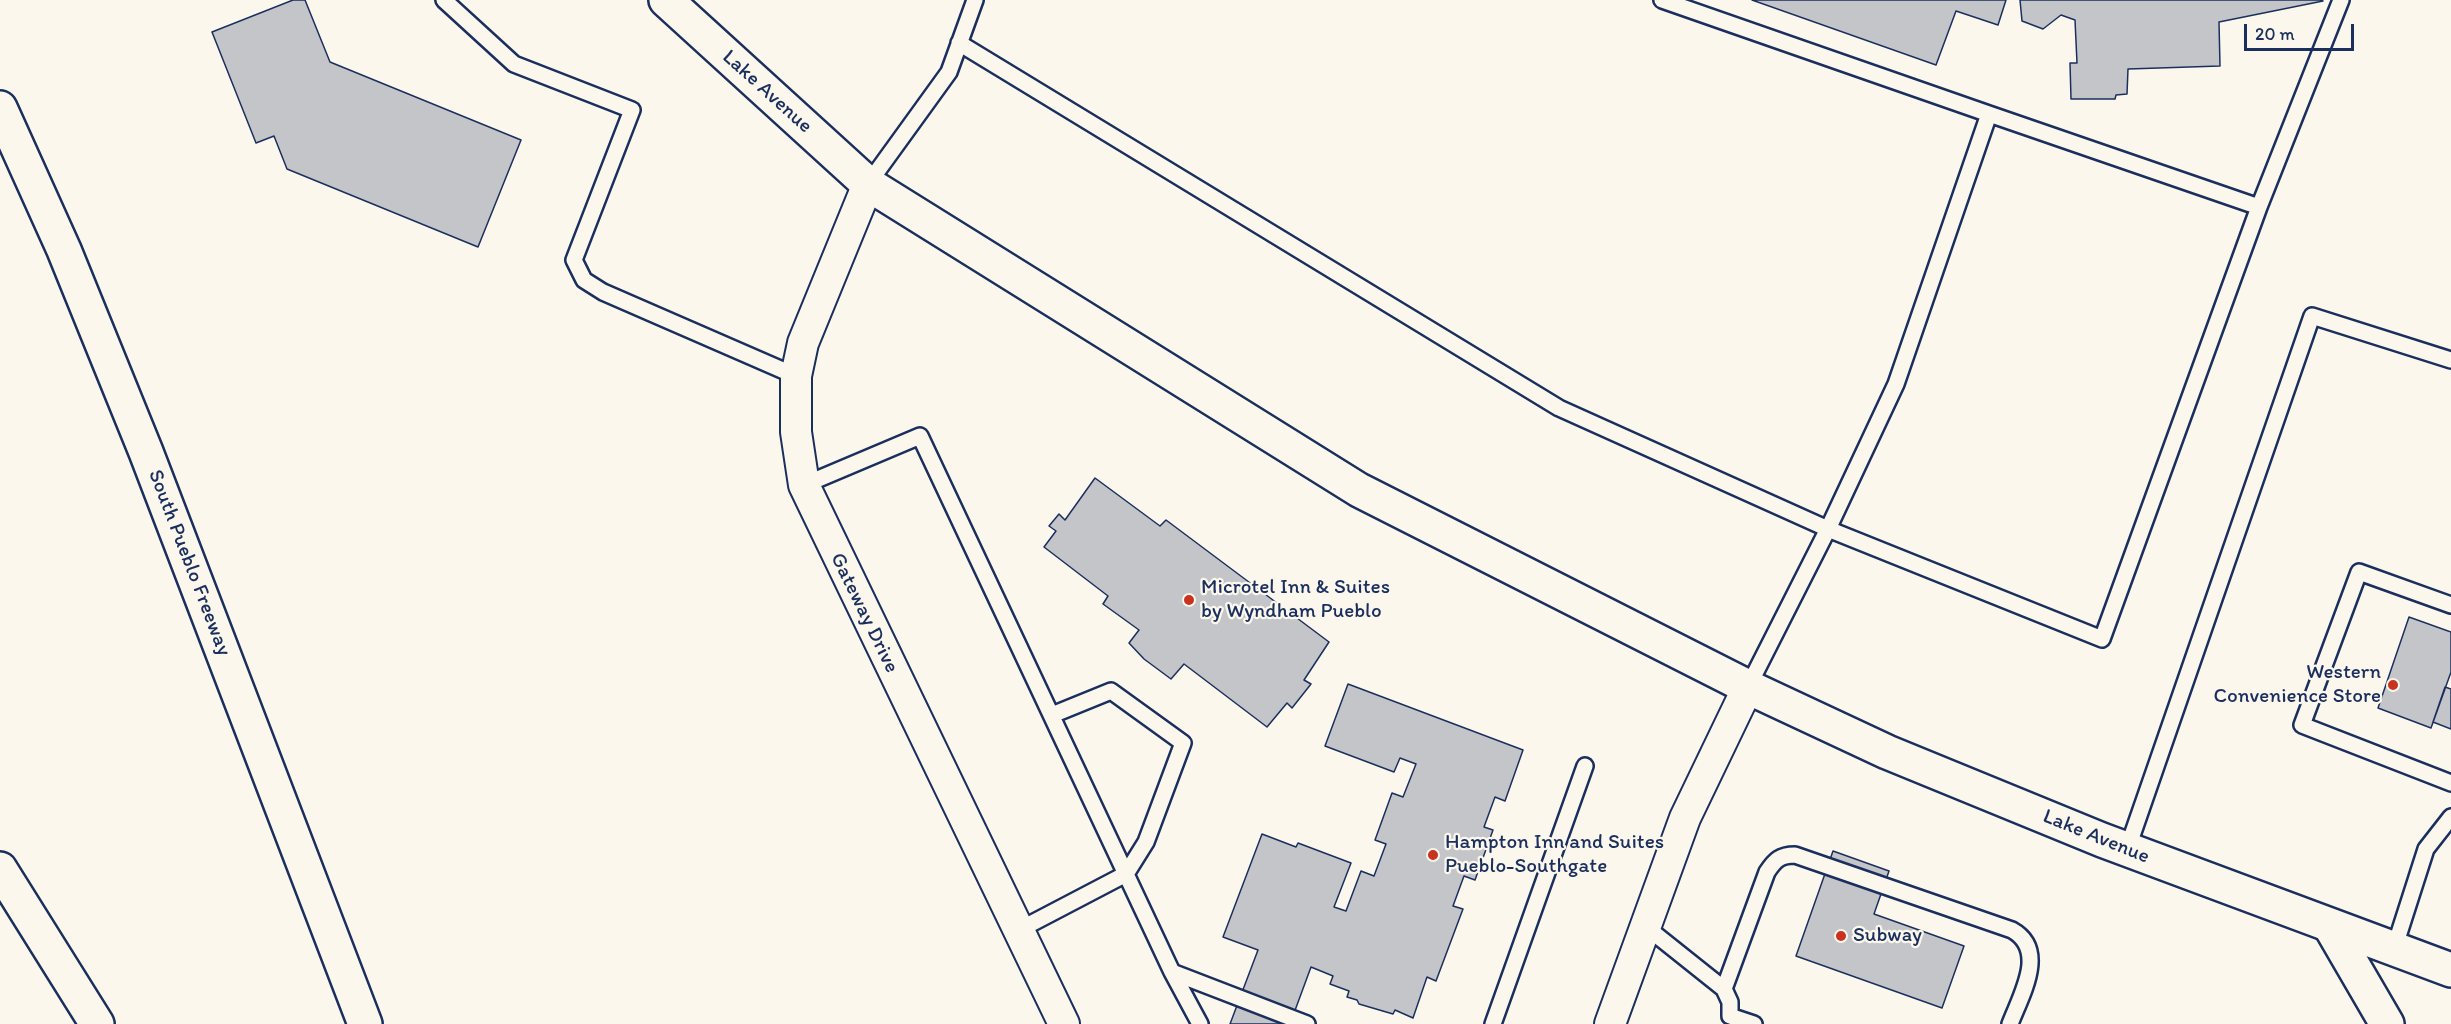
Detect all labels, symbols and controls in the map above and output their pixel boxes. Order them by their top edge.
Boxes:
scale bar [2247,12,2356,50]
text: 20 m [2255,23,2295,45]
street label: Lake Avenue [717,45,817,139]
street label: South Pueblo Freeway [142,466,236,660]
street label: Gateway Drive [824,549,904,677]
place label: Microtel Inn & Suites by Wyndham Pueblo [1201,575,1390,625]
marker: Microtel Inn & Suites by Wyndham Pueblo [1182,593,1196,607]
place label: Western Convenience Store [2213,660,2381,710]
marker: Western Convenience Store [2386,678,2400,692]
street label: Lake Avenue [2039,804,2153,870]
place label: Hampton Inn and Suites Pueblo-Southgate [1445,830,1664,880]
marker: Hampton Inn and Suites Pueblo-Southgate [1426,848,1440,862]
place label: Subway [1853,923,1922,949]
marker: Subway [1834,929,1848,943]

